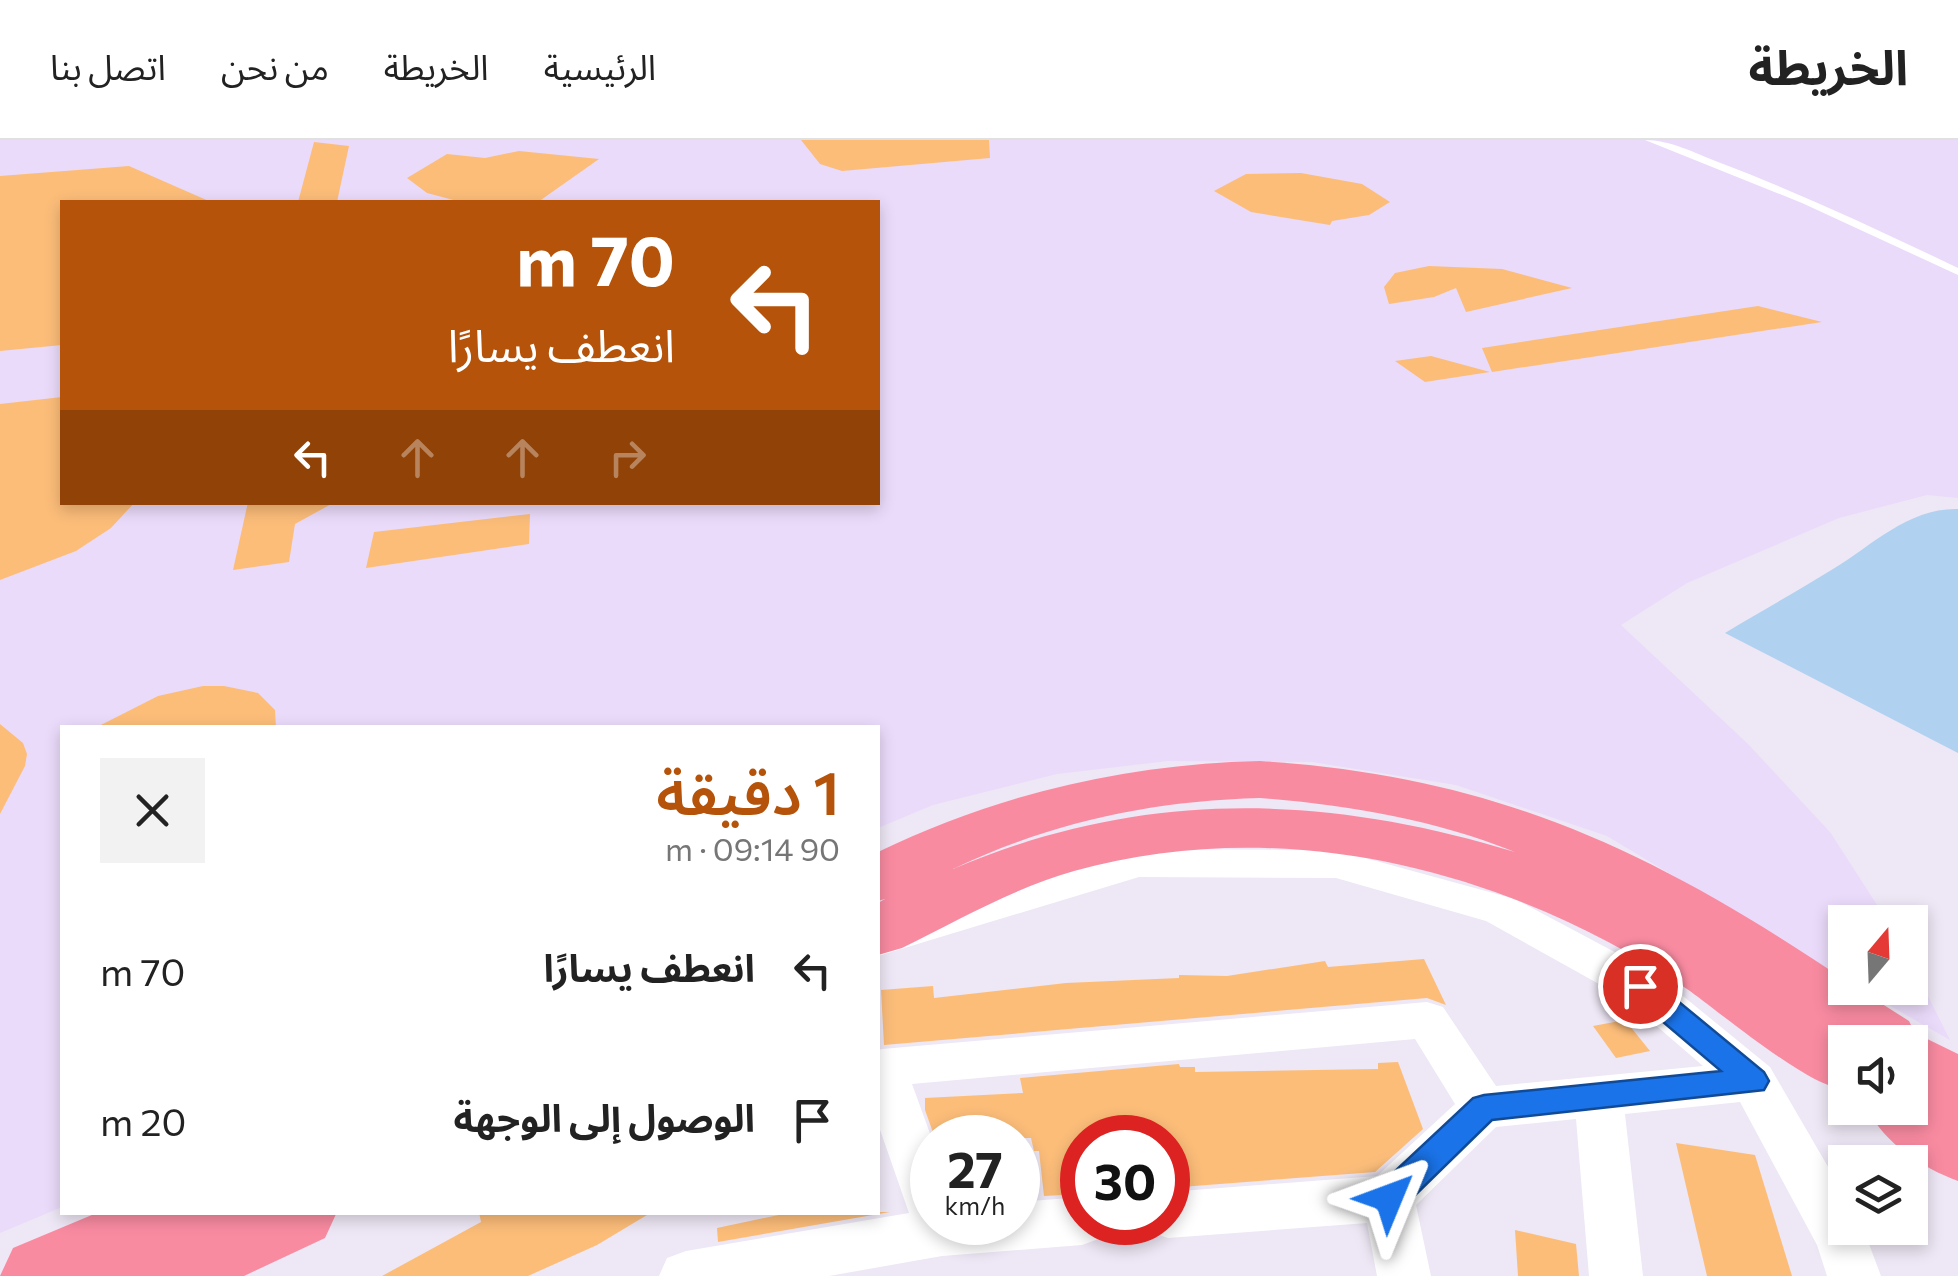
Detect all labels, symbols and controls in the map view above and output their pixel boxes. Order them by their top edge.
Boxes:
text: الخريطة [1749,36,1908,95]
text: اتصل بنا [50,44,166,87]
text: من نحن [221,44,329,87]
text: الخريطة [384,44,489,87]
text: الرئيسية [544,44,656,87]
text: 70 m [516,215,675,300]
icon: left [710,240,840,370]
text: انعطف يسارًا [448,316,675,371]
icon: left [285,430,340,485]
icon: ahead [390,430,445,485]
icon: ahead [495,430,550,485]
icon: right [600,430,655,485]
text: 1 دقيقة [656,754,840,827]
button: close [100,758,205,863]
text: 90 m · 09:14 [665,828,840,868]
north arrow [1828,905,1928,1005]
map controls [1828,905,1928,1245]
text: انعطف يسارًا [544,943,755,990]
icon: left [785,943,840,998]
pin [1598,944,1683,1029]
text: 70 m [100,947,185,994]
icon: arrive [1613,959,1668,1014]
button: sound [1828,1025,1928,1125]
text: الوصول إلى الوجهة [454,1093,755,1140]
icon: arrive [785,1093,840,1148]
text: 20 m [100,1097,186,1144]
speed limit sign: 30 [1060,1115,1190,1245]
text: 27 [947,1137,1003,1198]
button: layers [1828,1145,1928,1245]
position arrow [1337,1146,1441,1250]
text: km/h [945,1190,1005,1220]

